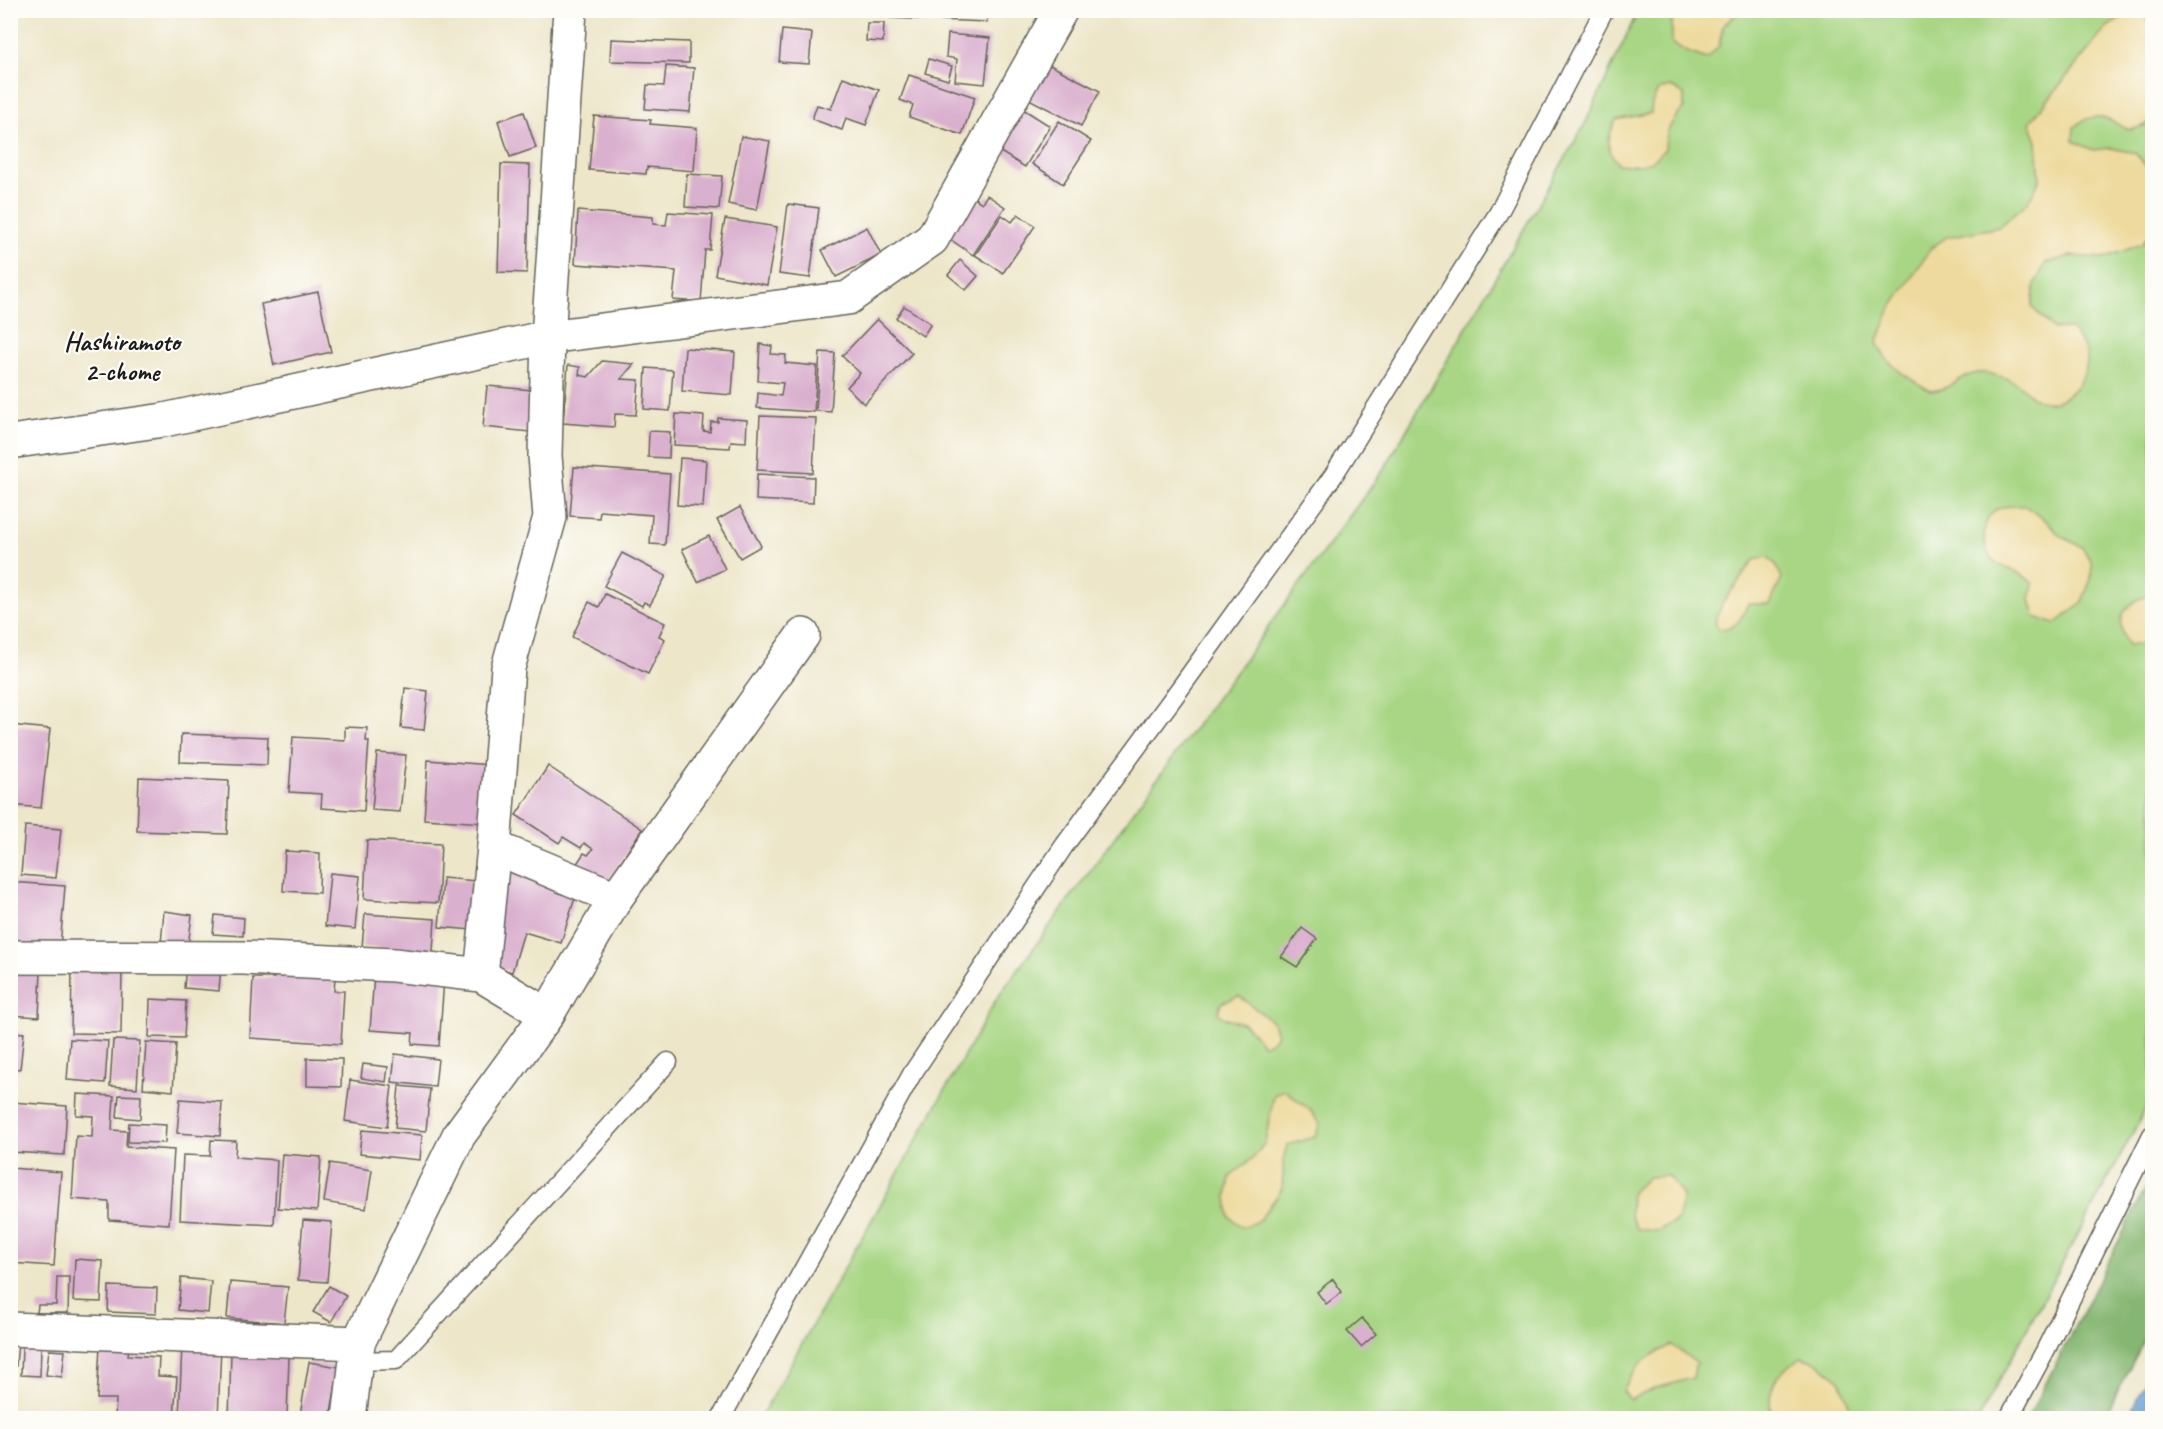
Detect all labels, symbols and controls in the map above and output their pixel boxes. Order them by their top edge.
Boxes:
district label: Hashiramoto 2-chome [64,325,182,388]

